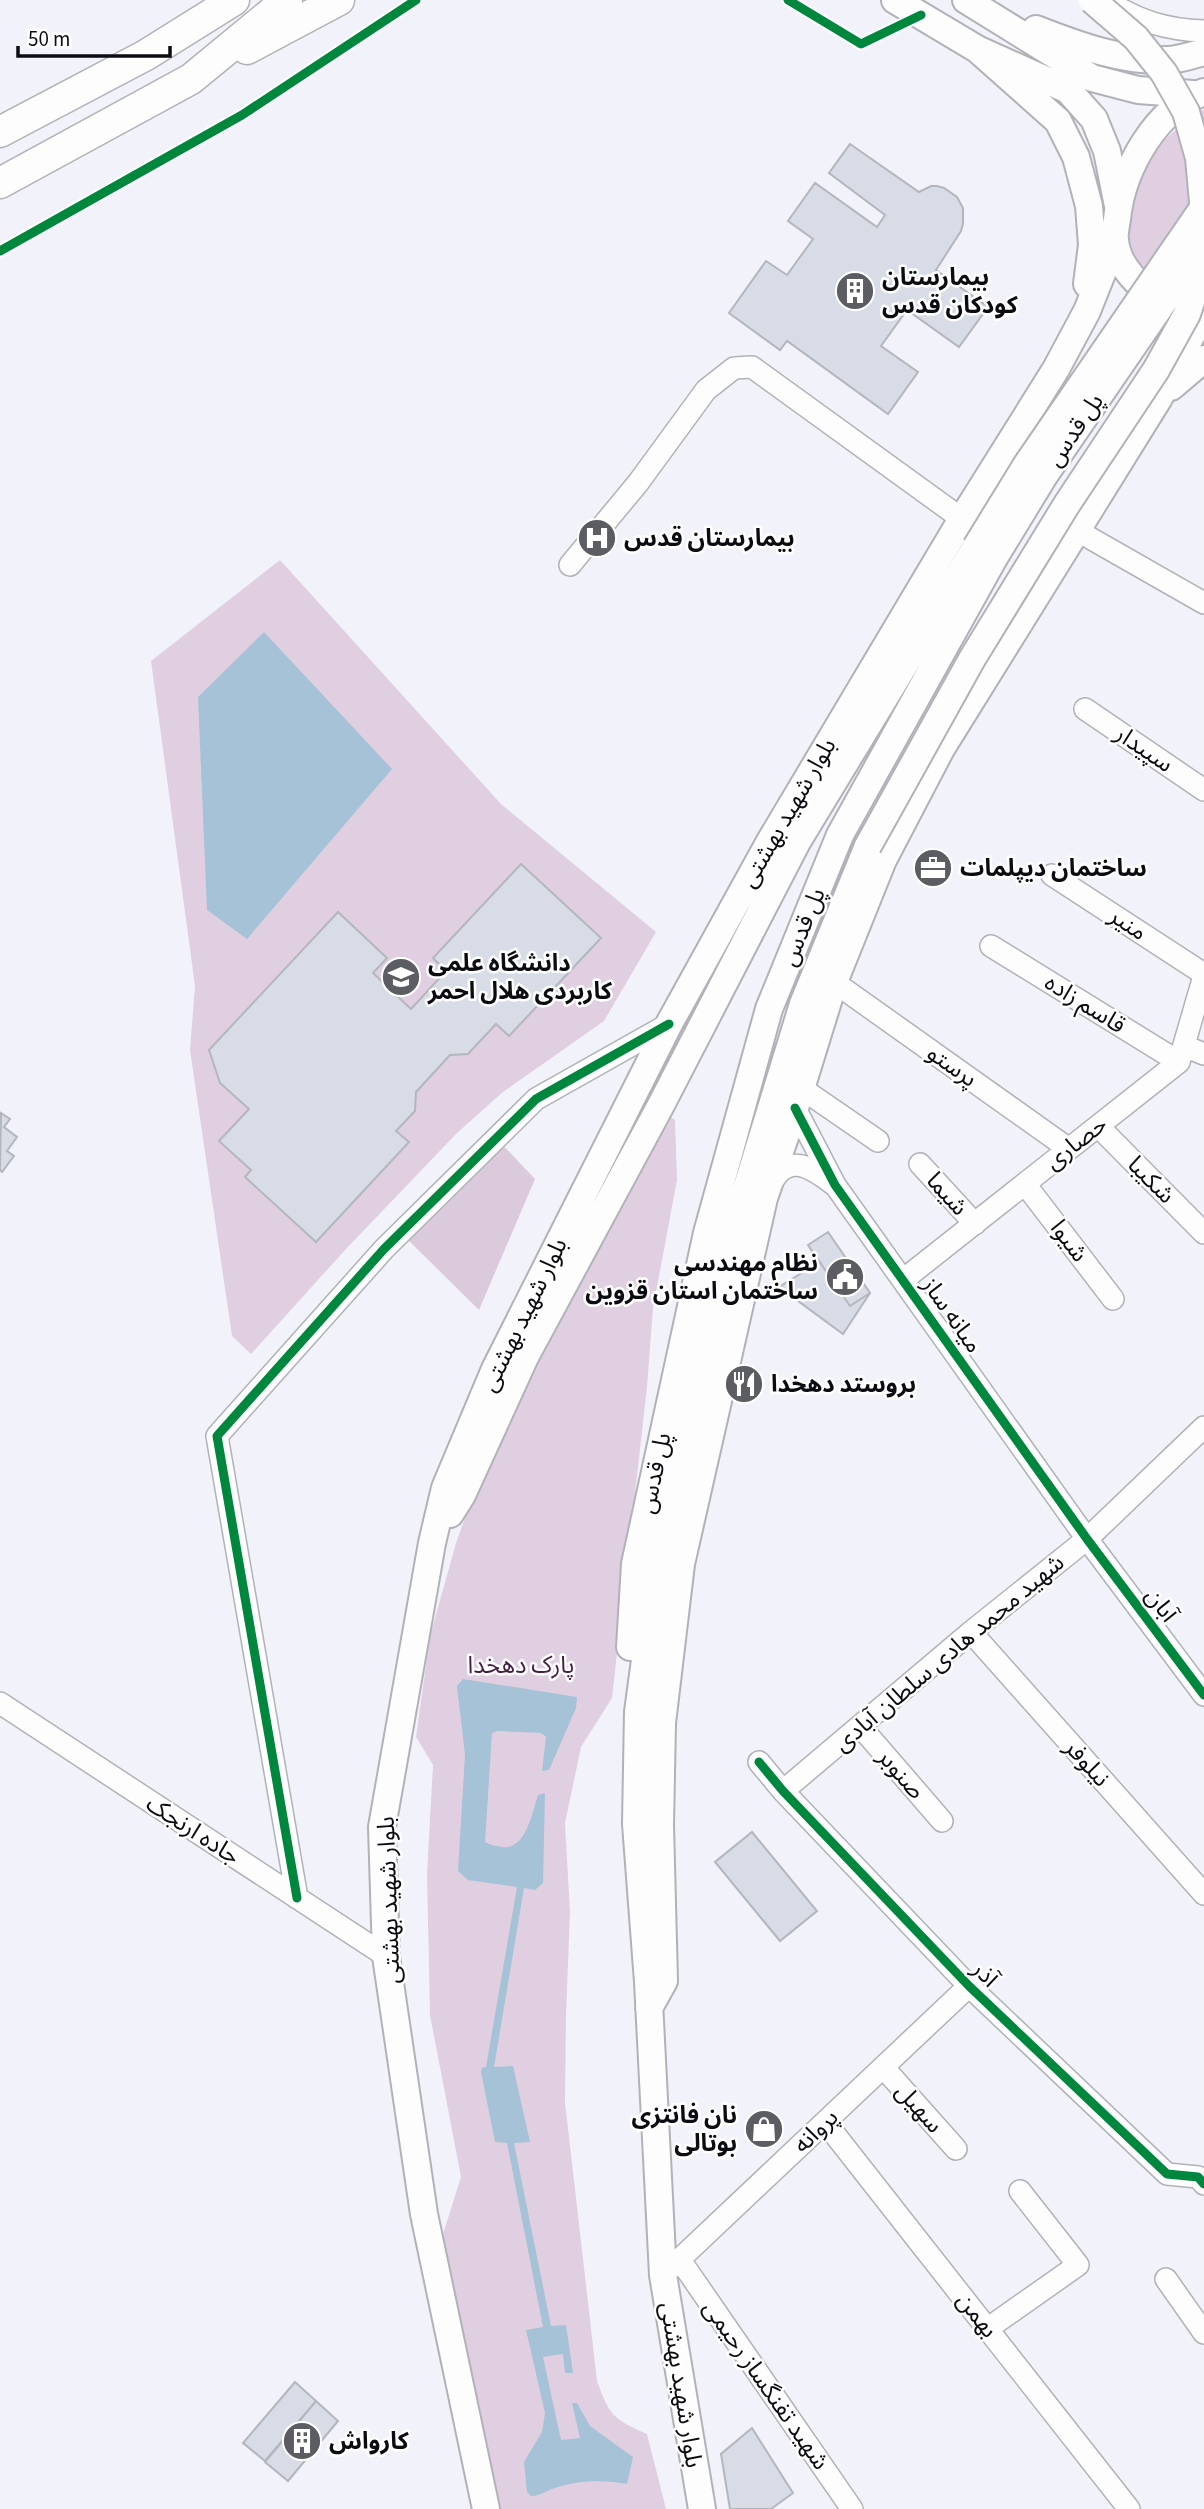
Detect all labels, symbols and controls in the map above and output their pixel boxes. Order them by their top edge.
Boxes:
scale bar [18,14,170,58]
text: 50 m [28,24,70,54]
place label: بیمارستان کودکان قدس [882,260,1019,323]
building icon: بیمارستان کودکان قدس [834,270,876,312]
street label: پل قدس [1038,386,1112,474]
hospital icon: بیمارستان قدس [576,517,618,559]
place label: بیمارستان قدس [624,521,795,556]
street label: سپیدار [1107,716,1180,781]
street label: بلوار شهید بهشتی [731,732,845,894]
office icon: ساختمان دیپلمات [912,847,954,889]
place label: ساختمان دیپلمات [960,851,1147,886]
street label: پل قدس [771,882,835,972]
street label: منیر [1101,898,1154,949]
place label: دانشگاه علمی کاربردی هلال احمر [427,946,613,1009]
school or university icon: دانشگاه علمی کاربردی هلال احمر [380,956,422,998]
street label: قاسم زاده [1038,965,1132,1043]
street label: پرستو [919,1036,985,1096]
street label: حصاری [1037,1107,1115,1179]
street label: شکیبا [1119,1148,1183,1212]
street label: شیما [918,1164,976,1224]
street label: شیوا [1042,1213,1096,1269]
street label: بلوار شهید بهشتی [472,1232,576,1398]
place label: نظام مهندسی ساختمان استان قزوین [585,1246,818,1309]
public building icon: نظام مهندسی ساختمان استان قزوین [824,1256,866,1298]
street label: میانه ساز [912,1269,991,1360]
restaurant icon: بروستد دهخدا [723,1363,765,1405]
place label: بروستد دهخدا [771,1367,916,1402]
street label: پل قدس [629,1429,681,1517]
street label: شهید محمد هادی سلطان آبادی [826,1546,1072,1760]
street label: آبان [1136,1580,1186,1631]
park label: پارک دهخدا [468,1648,574,1683]
street label: نیلوفر [1055,1730,1118,1795]
street label: صنوبر [868,1740,933,1807]
street label: جاده ارنجک [139,1786,247,1874]
street label: بلوار شهید بهشتی [369,1816,409,1984]
street label: آذر [963,1952,1007,1996]
street label: سهیل [887,2075,951,2141]
place label: نان فانتزی بوتالی [631,2098,737,2161]
street label: پروانه [785,2101,847,2161]
shop icon: نان فانتزی بوتالی [743,2108,785,2150]
street label: بهمن [948,2285,1006,2345]
street label: شهید تفنگساز رحیمی [694,2293,838,2477]
street label: بلوار شهید بهشتی [651,2300,711,2470]
building icon: کارواش [281,2420,323,2462]
place label: کارواش [329,2424,410,2459]

